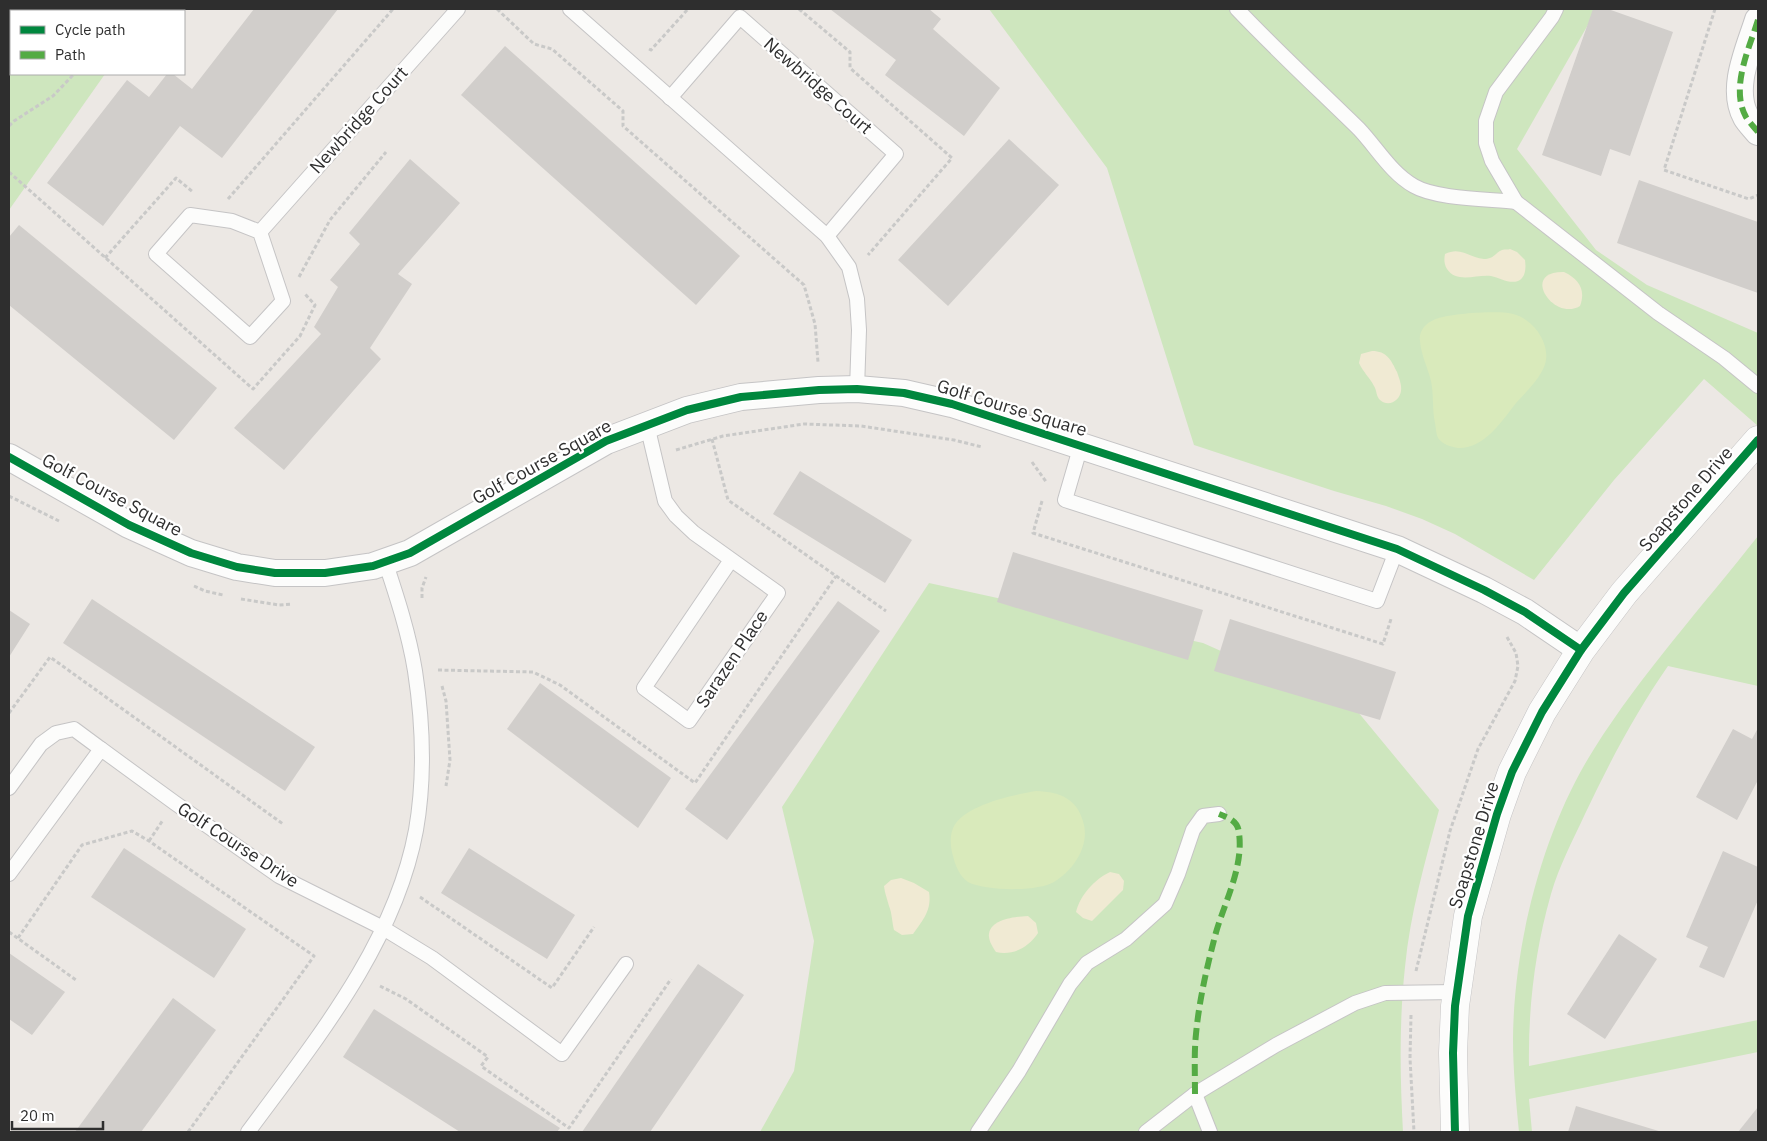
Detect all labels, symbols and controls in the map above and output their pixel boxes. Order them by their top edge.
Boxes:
legend [10,10,185,75]
text: Cycle path [55,20,126,39]
street label: Newbridge Court [759,32,877,139]
text: Path [55,45,86,64]
street label: Newbridge Court [304,61,413,178]
street label: Golf Course Square [934,374,1090,441]
street label: Golf Course Square [468,414,616,509]
street label: Soapstone Drive [1634,441,1738,556]
street label: Golf Course Square [38,448,186,541]
street label: Sarazen Place [690,605,773,712]
street label: Soapstone Drive [1443,778,1504,911]
street label: Golf Course Drive [173,797,303,893]
scale bar [12,1098,104,1130]
text: 20 m [20,1106,55,1125]

